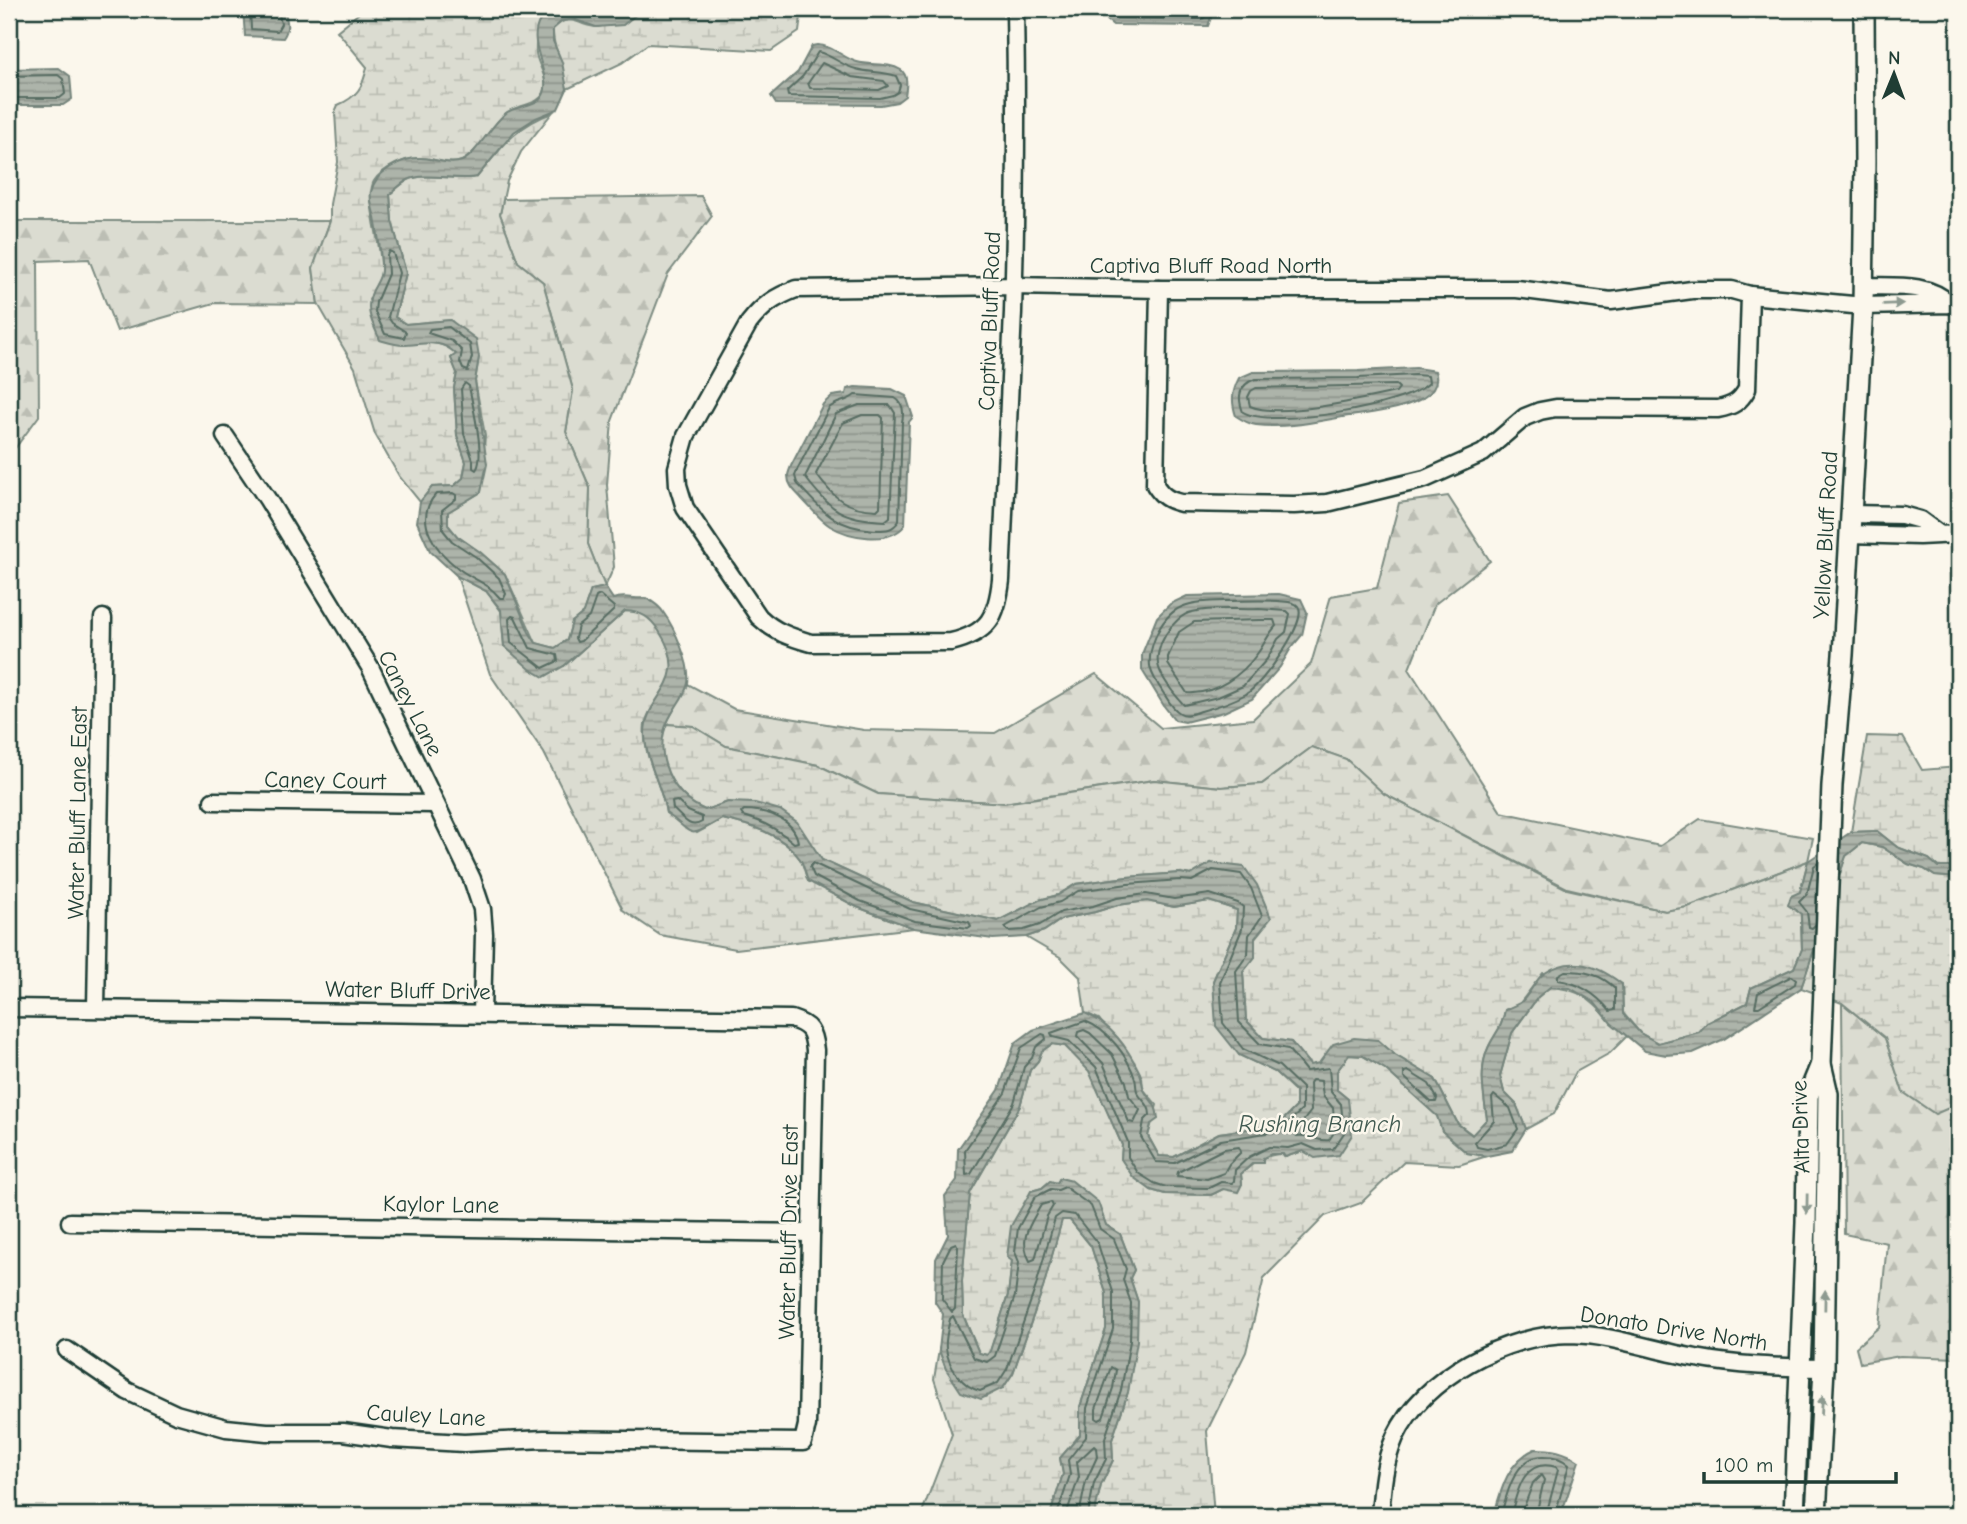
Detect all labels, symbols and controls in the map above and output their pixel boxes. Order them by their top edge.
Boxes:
north arrow [1858,38,1928,108]
text: N [1888,47,1901,69]
street label: Captiva Bluff Road [973,231,1006,411]
street label: Captiva Bluff Road North [1090,252,1332,279]
one-way arrow [1882,299,1904,310]
street label: Yellow Bluff Road [1808,450,1843,620]
street label: Caney Lane [372,646,449,761]
street label: Water Bluff Lane East [62,705,93,920]
street label: Caney Court [264,766,388,795]
street label: Water Bluff Drive [325,976,491,1005]
street label: Alta Drive [1785,1080,1816,1174]
water label: Rushing Branch [1239,1110,1401,1138]
street label: Water Bluff Drive East [773,1123,804,1340]
street label: Kaylor Lane [383,1190,499,1219]
one-way arrow [1801,1193,1812,1215]
one-way arrow [1819,1289,1831,1311]
street label: Donato Drive North [1578,1300,1770,1357]
one-way arrow [1816,1394,1827,1416]
street label: Cauley Lane [366,1399,486,1432]
scale bar [1704,1440,1897,1484]
text: 100 m [1715,1453,1773,1477]

